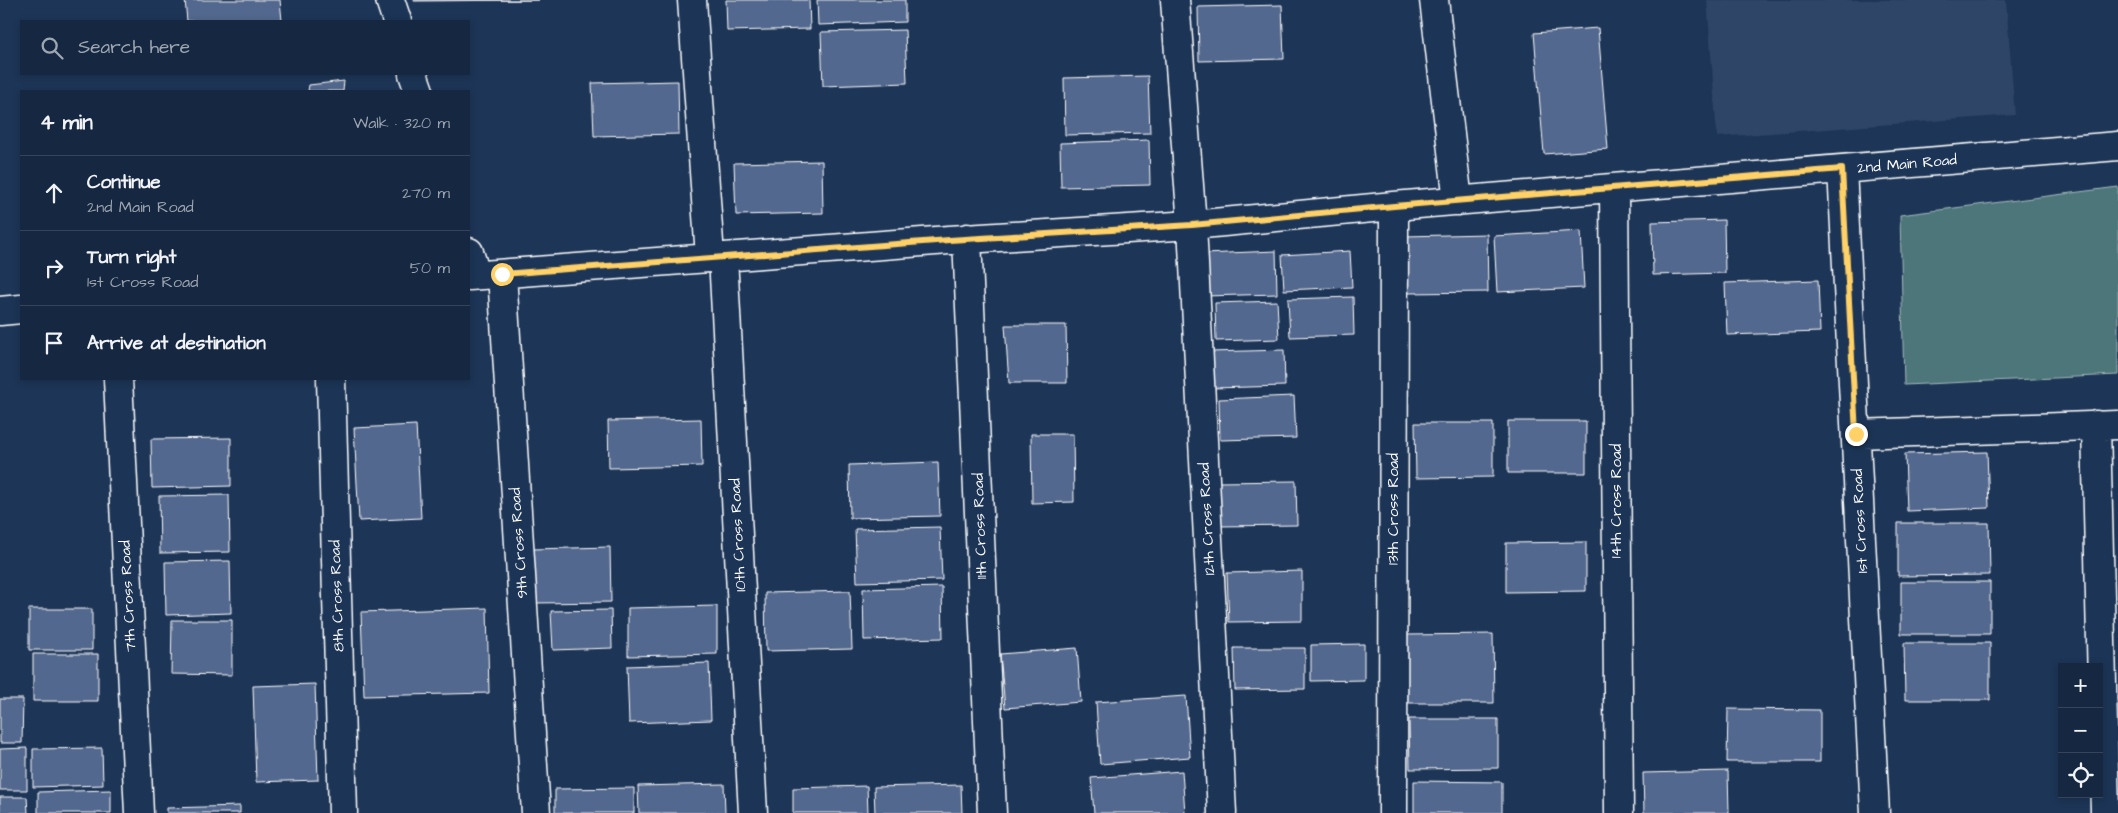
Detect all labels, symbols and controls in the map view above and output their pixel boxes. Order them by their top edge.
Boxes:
search box [20,20,470,75]
icon: search [38,34,66,62]
text: Search here [78,34,190,61]
text: 4 min [40,108,93,137]
text: Walk · 320 m [353,112,450,134]
street label: 2nd Main Road [1856,149,1958,179]
text: Continue [87,169,161,196]
icon: ahead [40,179,68,207]
text: 270 m [402,182,450,204]
text: 2nd Main Road [87,196,194,218]
text: Turn right [87,244,176,271]
icon: right [40,254,68,282]
text: 50 m [410,257,450,279]
route start [491,263,514,286]
text: 1st Cross Road [87,271,198,293]
icon: arrive [40,329,68,357]
text: Arrive at destination [87,330,266,357]
route end [1845,423,1868,446]
street label: 14th Cross Road [1606,443,1627,558]
street label: 13th Cross Road [1383,453,1404,565]
street label: 12th Cross Road [1194,462,1220,576]
street label: 1st Cross Road [1847,468,1873,574]
street label: 11th Cross Road [968,472,992,579]
street label: 10th Cross Road [725,477,751,592]
street label: 9th Cross Road [505,487,533,599]
street label: 7th Cross Road [115,539,141,652]
street label: 8th Cross Road [325,539,349,652]
map controls [2058,663,2103,798]
button: + [2058,663,2103,708]
button: − [2058,708,2103,753]
button: locate [2058,753,2103,798]

